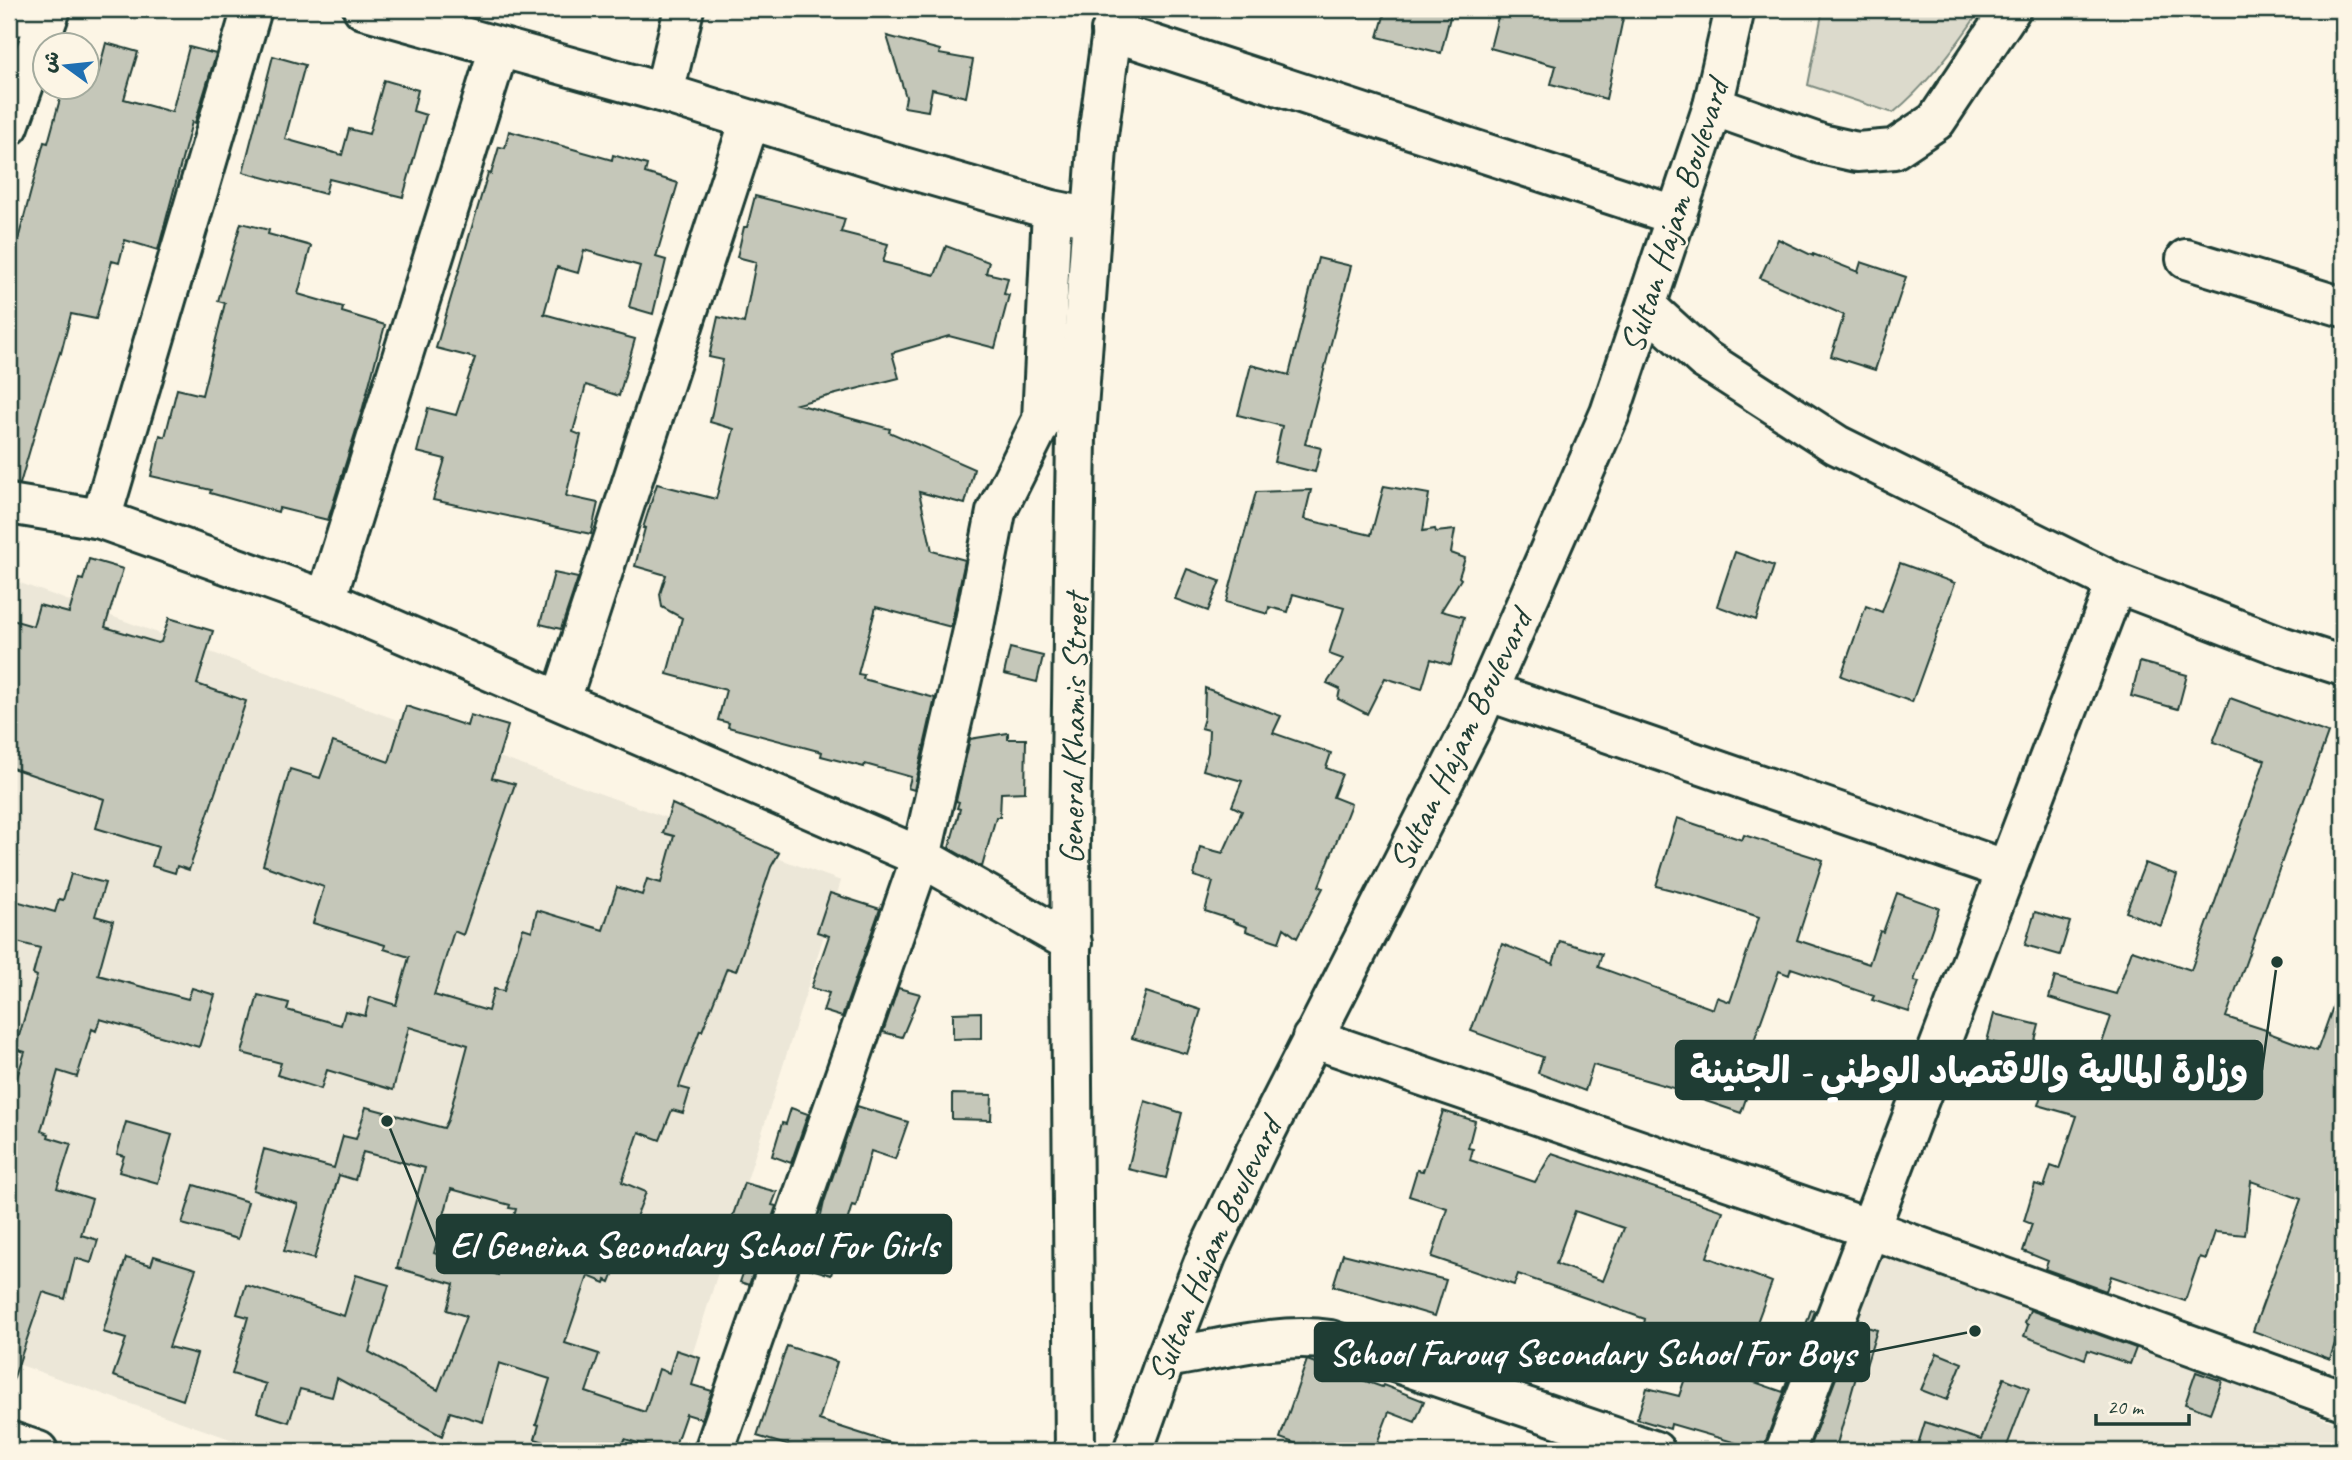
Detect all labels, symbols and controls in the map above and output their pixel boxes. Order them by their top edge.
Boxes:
north arrow [32,32,102,102]
text: ش [36,49,65,75]
street label: Sultan Hajam Boulevard [1609,69,1741,358]
street label: General Khamis Street [1049,589,1098,865]
street label: Sultan Hajam Boulevard [1378,598,1545,878]
callout: وزارة المالية والاقتصاد الوطني - الجنينة [1676,1041,2262,1099]
text: وزارة المالية والاقتصاد الوطني - الجنينة [1690,1047,2248,1103]
street label: Sultan Hajam Boulevard [1137,1105,1295,1388]
callout: El Geneina Secondary School For Girls [437,1215,951,1273]
text: El Geneina Secondary School For Girls [450,1221,942,1268]
callout: School Farouq Secondary School For Boys [1315,1323,1869,1381]
text: School Farouq Secondary School For Boys [1329,1329,1859,1376]
scale bar [2096,1383,2189,1427]
text: 20 m [2107,1394,2145,1420]

